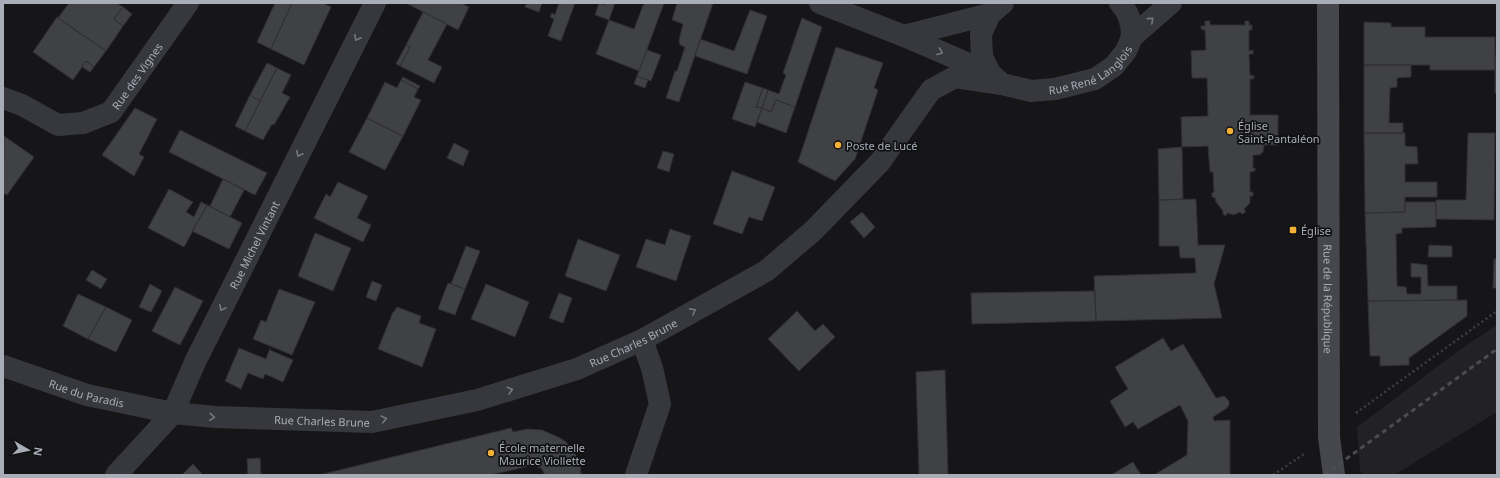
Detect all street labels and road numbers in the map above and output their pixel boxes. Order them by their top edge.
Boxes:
street label: Rue des Vignes [108,39,165,112]
street label: Rue René Langlois [1048,44,1135,97]
street label: Rue Michel Vintant [225,198,282,291]
street label: Rue de la République [1321,244,1336,354]
street label: Rue Charles Brune [587,315,680,370]
street label: Rue du Paradis [47,375,126,410]
street label: Rue Charles Brune [274,411,370,429]

